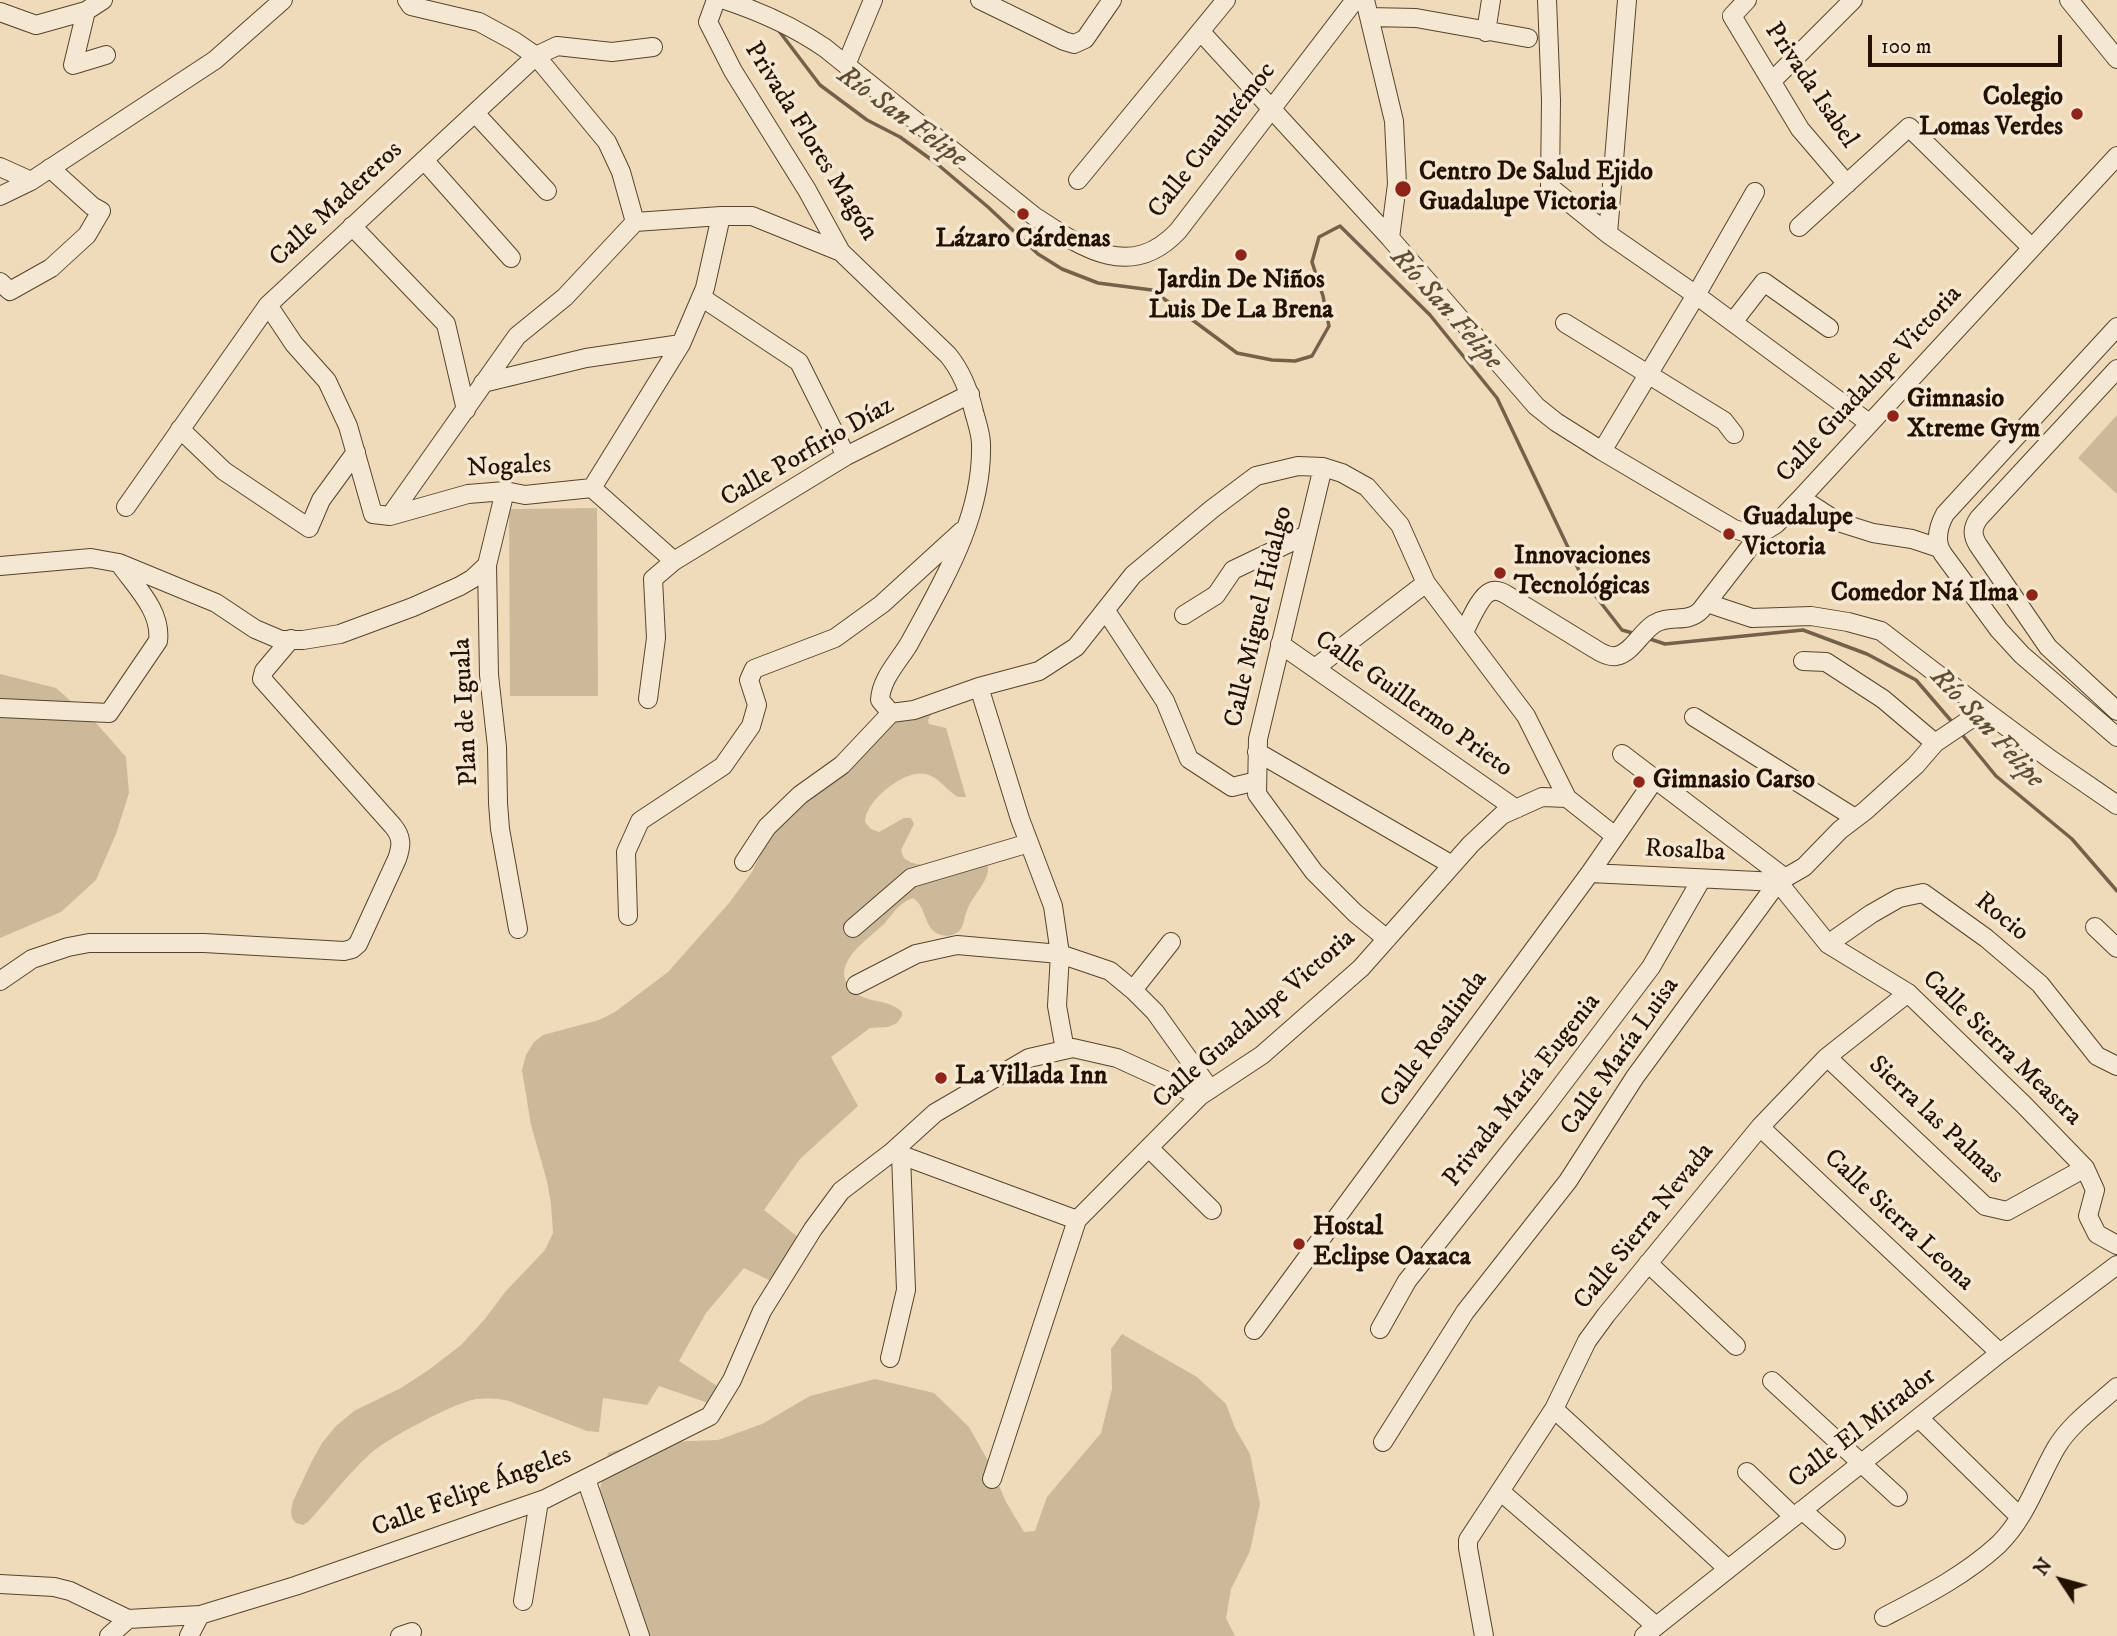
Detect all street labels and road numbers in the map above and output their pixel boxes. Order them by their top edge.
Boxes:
street label: Privada Isabel [1757,17,1863,155]
street label: Privada Flores Magón [736,37,884,247]
street label: Calle Cuauhtémoc [1142,57,1284,225]
street label: Calle Madereros [264,136,410,274]
street label: Calle Guadalupe Victoria [1771,280,1969,490]
street label: Calle Porfirio Díaz [716,391,900,515]
street label: Nogales [466,450,552,486]
street label: Calle Miguel Hidalgo [1219,504,1301,730]
street label: Calle Guillermo Prieto [1308,625,1518,785]
street label: Plan de Iguala [448,637,486,787]
street label: Rosalba [1644,834,1726,870]
street label: Rocio [1968,887,2034,949]
street label: Calle Guadalupe Victoria [1147,924,1363,1116]
street label: Calle Rosalinda [1375,965,1495,1115]
street label: Calle Sierra Meastra [1915,965,2087,1133]
street label: Calle María Luisa [1555,972,1687,1142]
street label: Privada María Eugenia [1438,988,1608,1194]
street label: Sierra las Palmas [1861,1050,2009,1192]
street label: Calle Sierra Nevada [1568,1137,1722,1317]
street label: Calle Sierra Leona [1816,1143,1980,1299]
street label: Calle El Mirador [1783,1362,1943,1496]
street label: Calle Felipe Ángeles [368,1441,576,1545]

